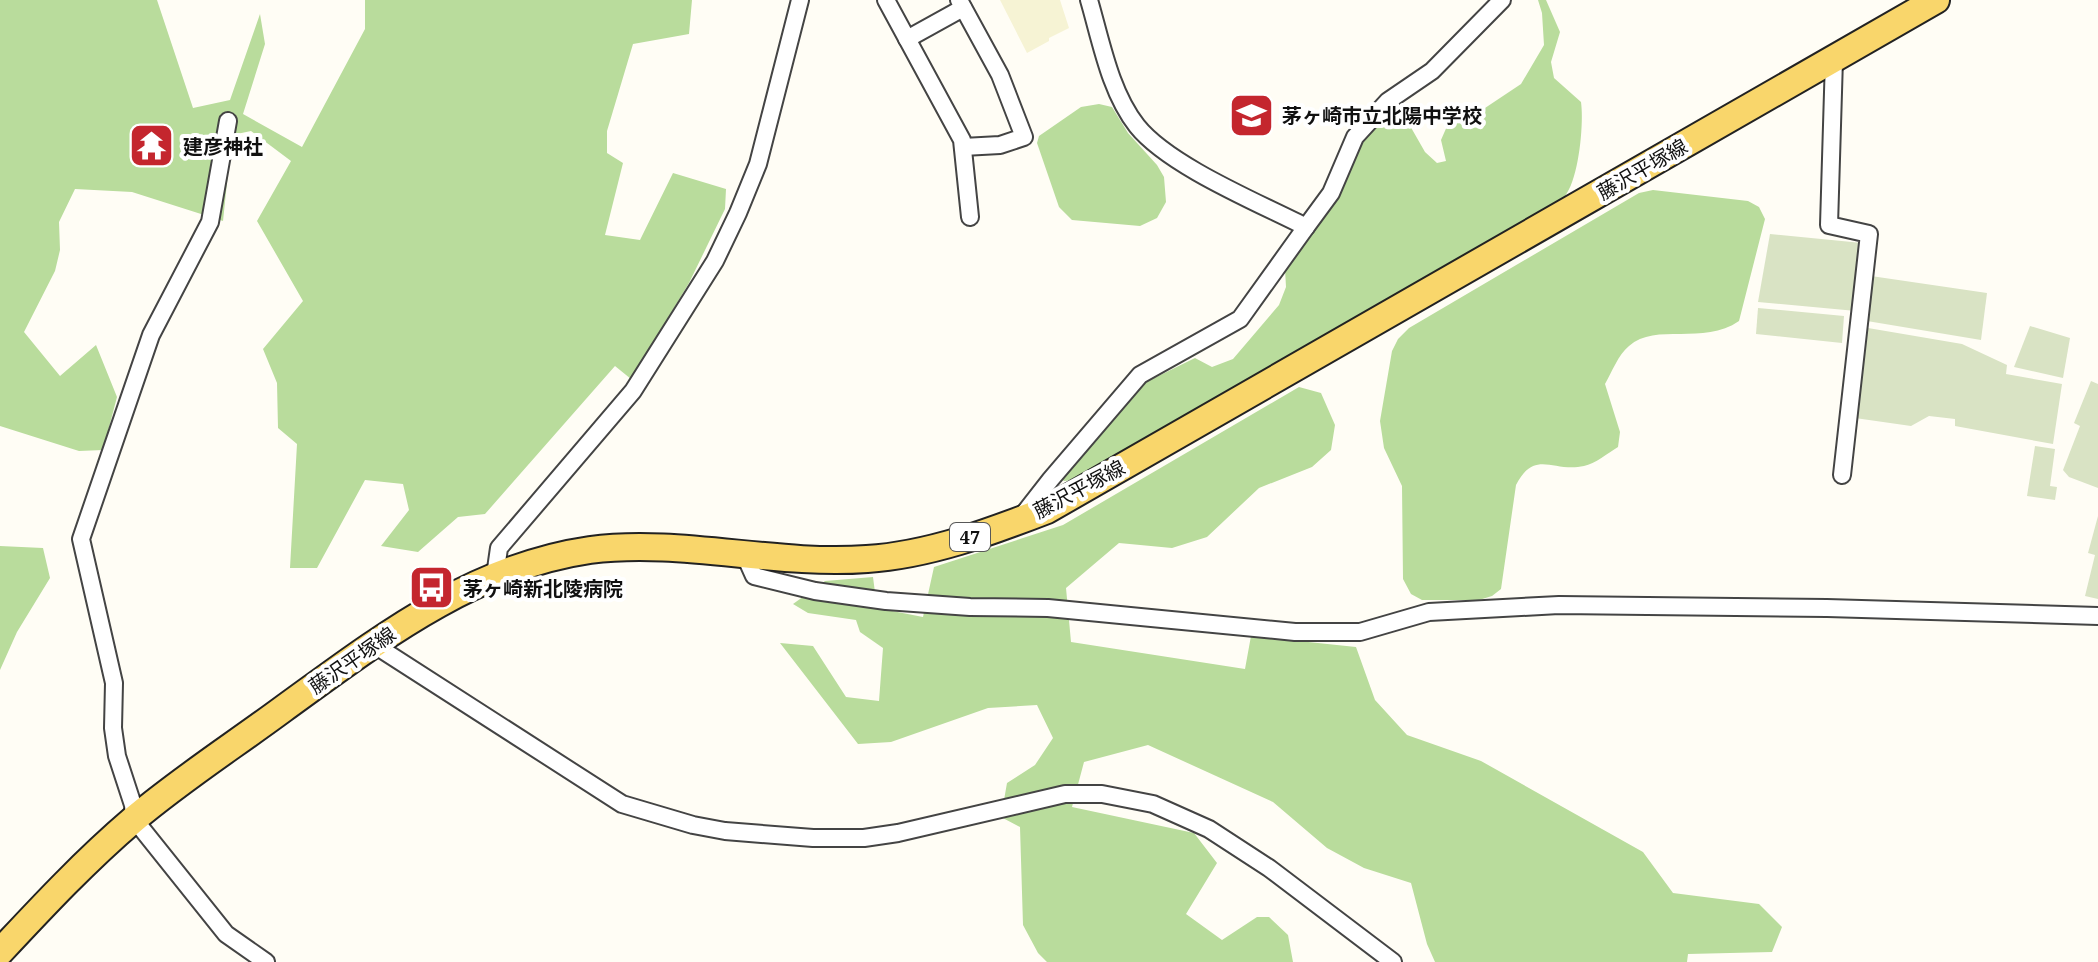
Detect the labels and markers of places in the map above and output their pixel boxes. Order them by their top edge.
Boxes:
school or university icon: 茅ヶ崎市立北陽中学校 [1227,91,1275,139]
place label: 茅ヶ崎市立北陽中学校 [1282,102,1482,129]
temple icon: 建彦神社 [128,122,176,170]
place label: 建彦神社 [183,133,263,160]
bus stop icon: 茅ヶ崎新北陵病院 [408,564,456,612]
place label: 茅ヶ崎新北陵病院 [463,575,623,602]

